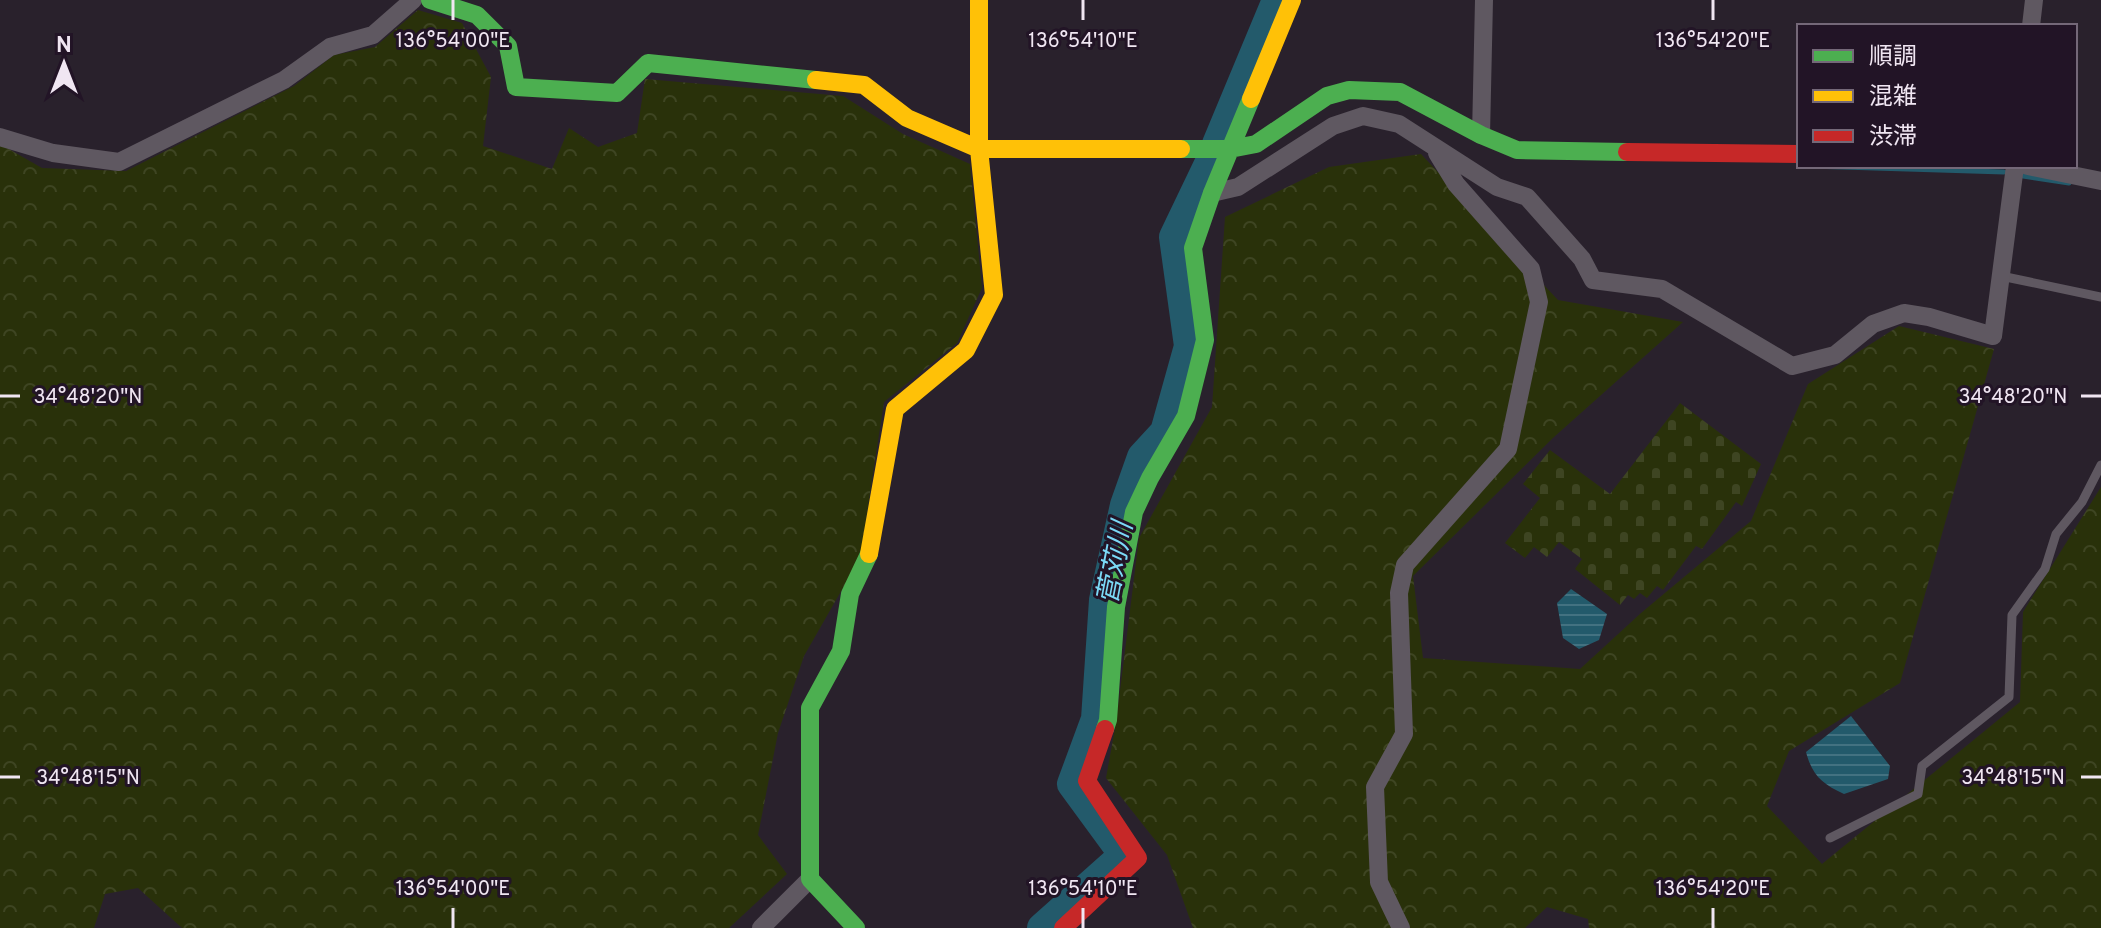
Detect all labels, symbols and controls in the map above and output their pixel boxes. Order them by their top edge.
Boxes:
north arrow [24,24,104,104]
legend [1797,24,2077,168]
text: 136°54'00"E [396,29,510,55]
text: 136°54'10"E [1028,29,1138,55]
text: 136°54'20"E [1656,29,1770,55]
text: N [56,33,72,60]
text: 順調 [1869,43,1917,73]
text: 混雑 [1869,83,1917,113]
text: 渋滞 [1869,123,1917,153]
text: 34°48'20"N [34,385,142,411]
text: 34°48'20"N [1959,385,2067,411]
water label: 菅苅川 [1091,516,1143,608]
text: 34°48'15"N [36,766,140,792]
text: 34°48'15"N [1961,766,2065,792]
text: 136°54'00"E [396,877,510,903]
text: 136°54'10"E [1028,877,1138,903]
text: 136°54'20"E [1656,877,1770,903]

